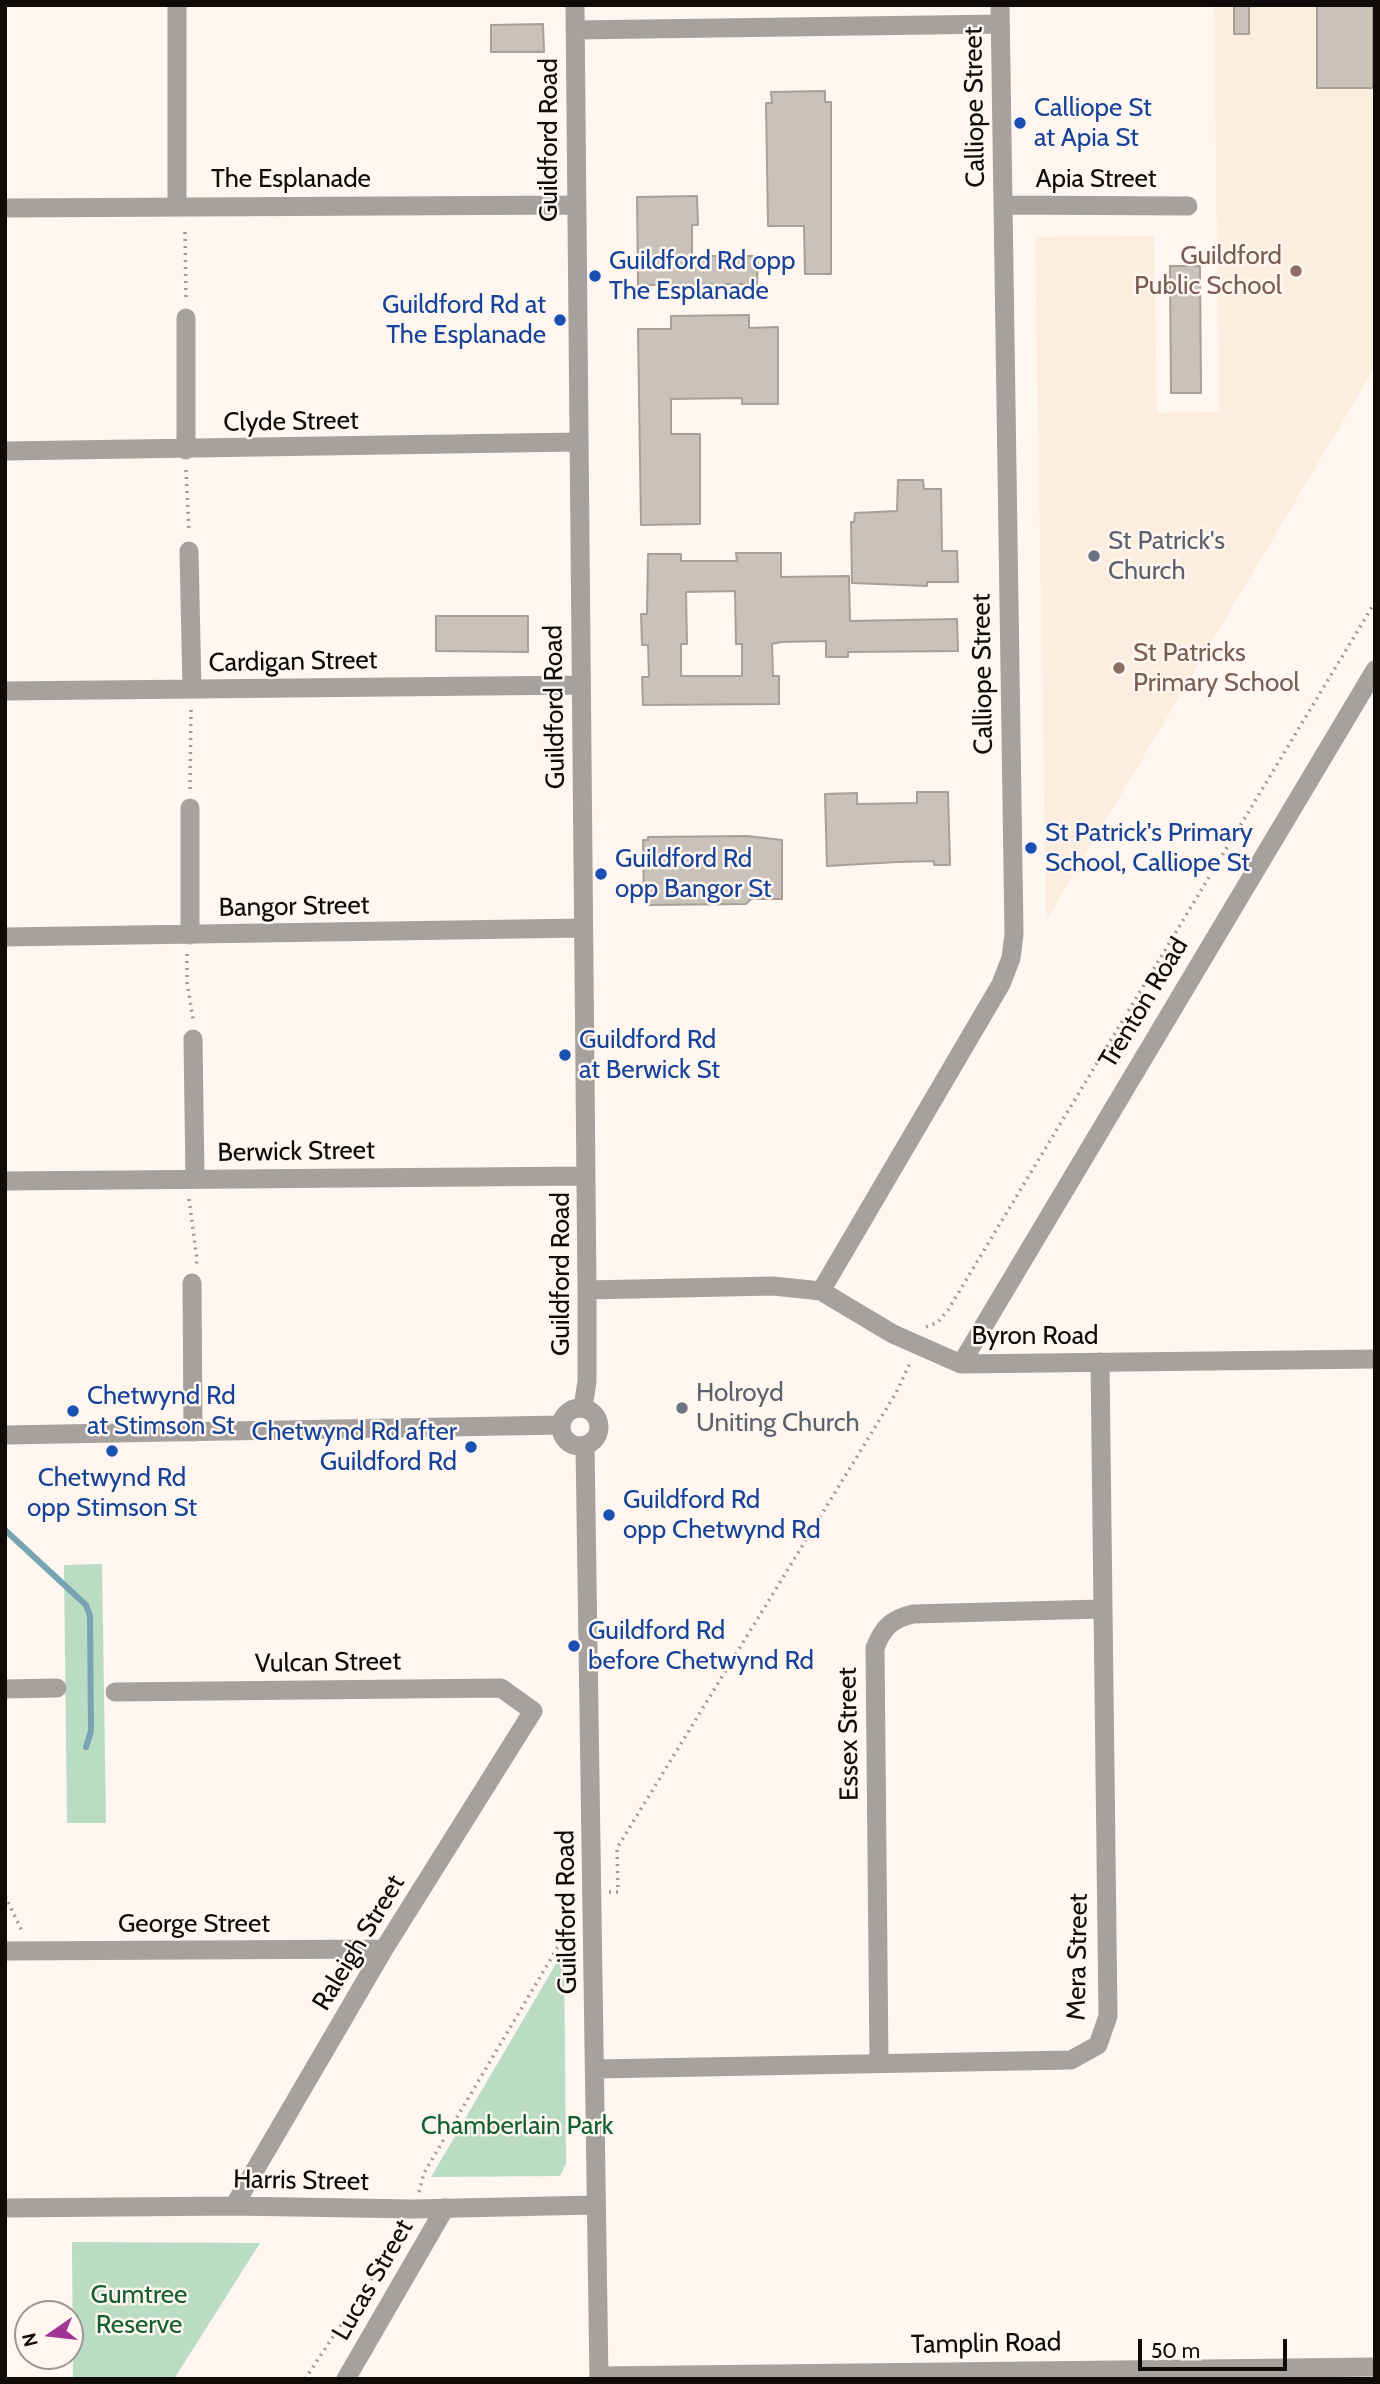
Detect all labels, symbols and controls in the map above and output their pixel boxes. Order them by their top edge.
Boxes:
street label: Calliope Street [958,26,992,188]
street label: Guildford Road [533,58,565,222]
place label: Calliope St at Apia St [1034,92,1152,154]
marker: Calliope St at Apia St [1012,115,1028,131]
street label: The Esplanade [211,163,371,195]
street label: Apia Street [1035,163,1157,195]
place label: Guildford Public School [1134,240,1282,302]
place label: Guildford Rd opp The Esplanade [609,245,795,306]
marker: Guildford Public School [1288,263,1304,279]
marker: Guildford Rd opp The Esplanade [587,268,603,284]
place label: Guildford Rd at The Esplanade [382,289,546,350]
marker: Guildford Rd at The Esplanade [552,312,568,328]
street label: Clyde Street [223,405,359,439]
place label: St Patrick's Church [1108,525,1225,586]
marker: St Patrick's Church [1086,548,1102,564]
street label: Calliope Street [966,593,1000,755]
street label: Guildford Road [538,625,572,789]
place label: St Patricks Primary School [1133,637,1300,698]
street label: Cardigan Street [208,645,378,679]
marker: St Patricks Primary School [1111,660,1127,676]
place label: St Patrick's Primary School, Calliope St [1045,817,1253,878]
marker: St Patrick's Primary School, Calliope St [1023,840,1039,856]
place label: Guildford Rd opp Bangor St [615,843,772,904]
marker: Guildford Rd opp Bangor St [593,866,609,882]
street label: Bangor Street [218,890,370,924]
street label: Trenton Road [1093,932,1195,1074]
place label: Guildford Rd at Berwick St [579,1024,720,1086]
marker: Guildford Rd at Berwick St [557,1047,573,1063]
street label: Berwick Street [217,1135,375,1169]
street label: Guildford Road [545,1192,577,1356]
street label: Byron Road [971,1320,1099,1352]
place label: Holroyd Uniting Church [696,1377,860,1438]
place label: Chetwynd Rd at Stimson St [87,1380,236,1442]
marker: Holroyd Uniting Church [674,1400,690,1416]
marker: Chetwynd Rd at Stimson St [65,1403,81,1419]
place label: Chetwynd Rd after Guildford Rd [251,1416,457,1478]
marker: Chetwynd Rd after Guildford Rd [463,1439,479,1455]
marker: Chetwynd Rd opp Stimson St [104,1443,120,1459]
place label: Chetwynd Rd opp Stimson St [27,1462,197,1524]
place label: Guildford Rd opp Chetwynd Rd [623,1484,821,1546]
marker: Guildford Rd opp Chetwynd Rd [601,1507,617,1523]
place label: Guildford Rd before Chetwynd Rd [588,1615,814,1676]
marker: Guildford Rd before Chetwynd Rd [566,1638,582,1654]
street label: Vulcan Street [255,1646,401,1680]
street label: Essex Street [832,1667,866,1801]
street label: Guildford Road [550,1830,584,1994]
street label: Raleigh Street [306,1870,412,2016]
street label: Mera Street [1061,1893,1095,2021]
street label: George Street [118,1908,270,1940]
park label: Chamberlain Park [421,2110,613,2142]
street label: Harris Street [233,2164,369,2198]
street label: Lucas Street [326,2214,420,2346]
park label: Gumtree Reserve [91,2279,187,2340]
north arrow [14,2300,84,2370]
scale bar [1142,2324,1291,2368]
street label: Tamplin Road [911,2327,1061,2361]
text: N [17,2330,43,2349]
text: 50 m [1151,2338,1200,2363]

